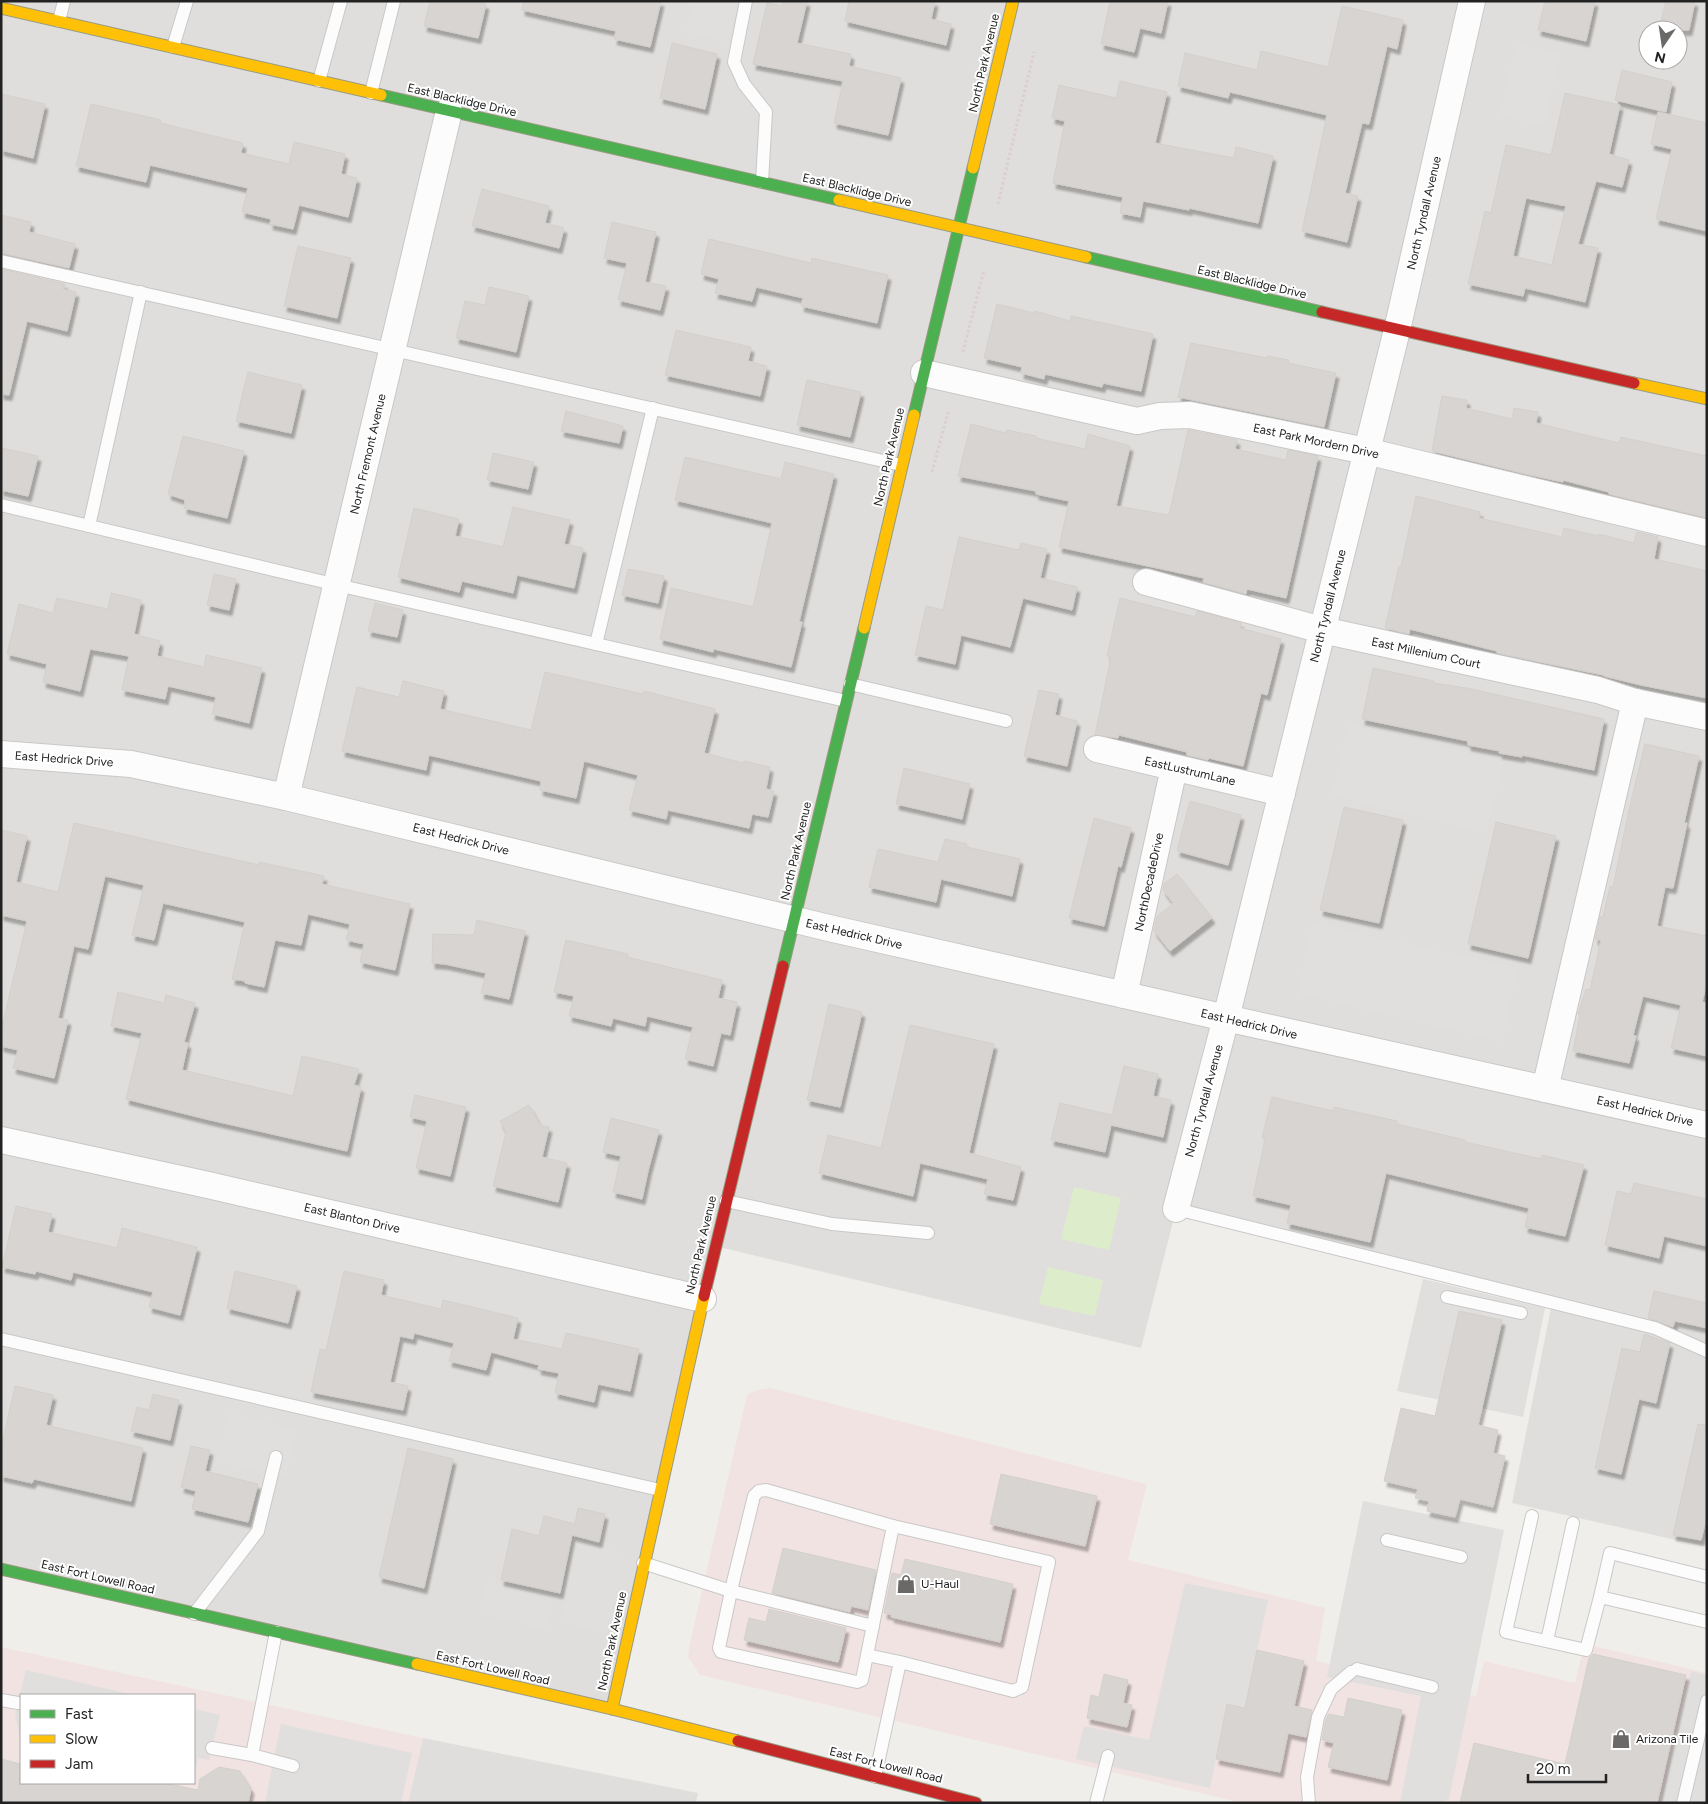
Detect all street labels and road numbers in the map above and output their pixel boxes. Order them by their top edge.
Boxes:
street label: North Park Avenue [966,12,1002,114]
street label: East Blacklidge Drive [406,81,518,119]
street label: North Tyndall Avenue [1404,154,1444,271]
street label: East Blacklidge Drive [801,171,913,209]
street label: East Blacklidge Drive [1196,263,1308,301]
street label: North Fremont Avenue [347,392,389,516]
street label: North Park Avenue [871,406,907,508]
street label: East Park Mordern Drive [1252,421,1381,461]
street label: North Tyndall Avenue [1307,548,1349,664]
street label: East Millenium Court [1370,635,1482,672]
street label: East Hedrick Drive [14,749,114,769]
street label: EastLustrumLane [1143,754,1237,788]
street label: North Park Avenue [778,800,814,902]
street label: East Hedrick Drive [411,820,511,858]
street label: NorthDecadeDrive [1132,831,1166,933]
street label: East Hedrick Drive [804,916,904,952]
street label: East Hedrick Drive [1199,1006,1299,1042]
street label: North Tyndall Avenue [1182,1043,1226,1159]
street label: East Hedrick Drive [1595,1093,1695,1129]
street label: North Park Avenue [683,1194,719,1296]
street label: East Blanton Drive [303,1200,402,1236]
street label: East Fort Lowell Road [40,1557,156,1597]
street label: North Park Avenue [595,1590,629,1692]
street label: East Fort Lowell Road [435,1648,551,1688]
street label: East Fort Lowell Road [828,1744,944,1786]

